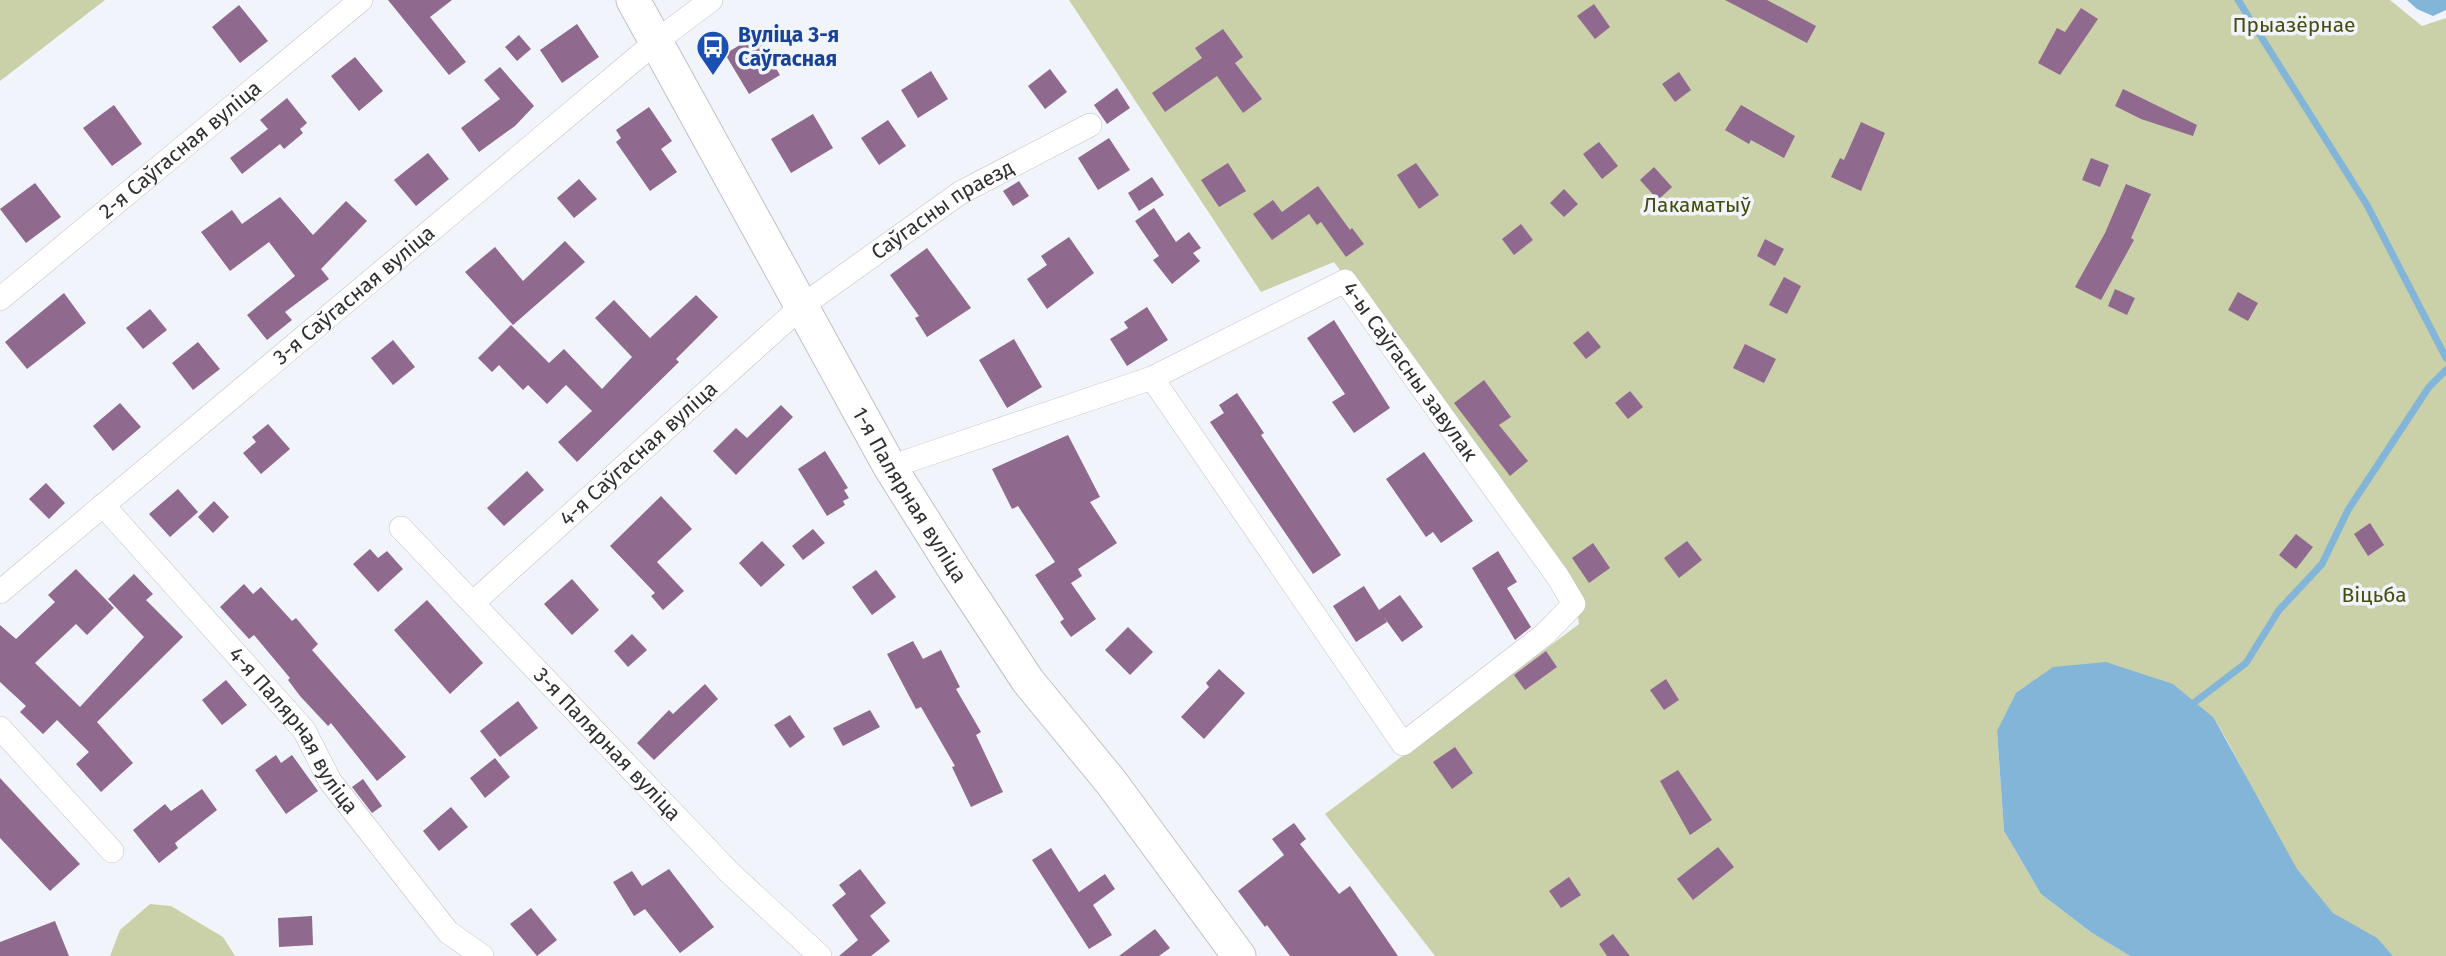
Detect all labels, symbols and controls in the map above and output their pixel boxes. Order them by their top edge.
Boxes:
park label: Прыазёрнае [2232,12,2356,38]
place label: Вуліца 3-я Саўгасная [738,22,839,72]
bus stop icon: Вуліца 3-я Саўгасная [694,28,732,77]
street label: 2-я Саўгасная вуліца [94,75,267,224]
street label: Саўгасны праезд [866,154,1018,265]
park label: Лакаматыў [1643,192,1751,218]
street label: 3-я Саўгасная вуліца [268,220,440,370]
street label: 4-ы Саўгасны завулак [1337,277,1483,466]
street label: 4-я Саўгасная вуліца [554,376,723,532]
street label: 1-я Палярная вуліца [847,403,973,588]
park label: Віцьба [2341,582,2407,608]
street label: 4-я Палярная вуліца [223,641,364,819]
street label: 3-я Палярная вуліца [528,662,686,826]

